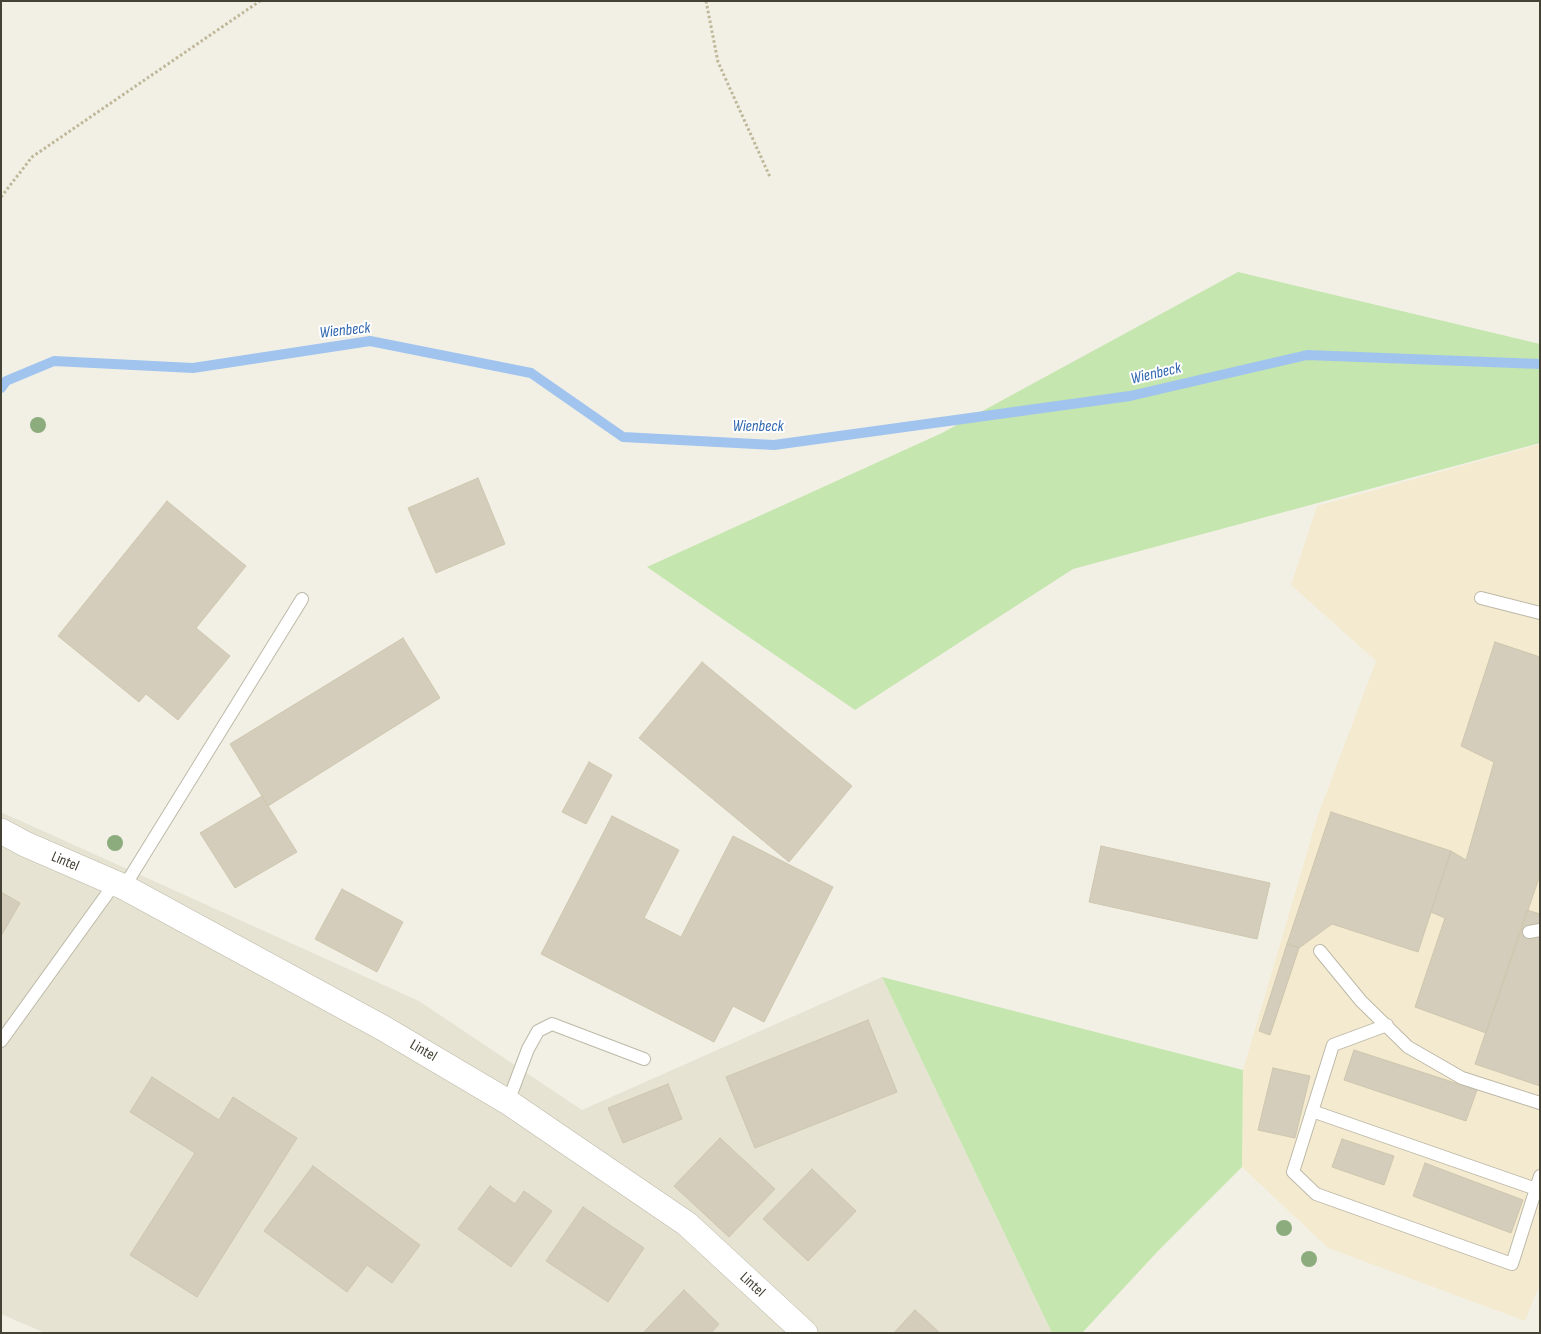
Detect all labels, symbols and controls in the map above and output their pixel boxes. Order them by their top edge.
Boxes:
water label: Wienbeck [319,319,371,343]
water label: Wienbeck [1129,359,1183,389]
water label: Wienbeck [732,417,784,437]
street label: Lintel [49,848,81,876]
street label: Lintel [406,1036,440,1066]
street label: Lintel [736,1269,768,1301]

